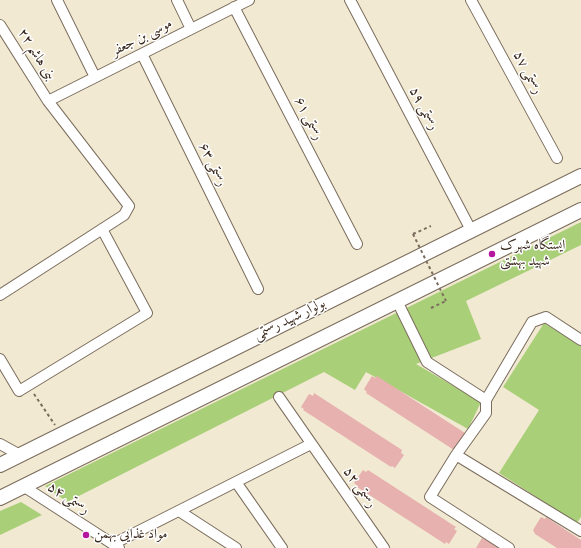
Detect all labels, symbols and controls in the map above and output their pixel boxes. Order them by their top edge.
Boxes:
street label: موسی بن جعفر [109,16,175,60]
street label: بنی هاشم ۲۲ [13,26,59,84]
street label: رستمی ۵۷ [509,49,545,97]
street label: رستمی ۵۹ [405,85,441,133]
street label: رستمی ۶۱ [290,94,326,144]
street label: رستمی ۶۳ [194,140,230,190]
place label: ایستگاه شهرک شهید بهشتی [500,238,565,270]
marker: ایستگاه شهرک شهید بهشتی [487,249,497,259]
street label: بولوار شهید رستمی [251,295,329,345]
street label: رستمی ۵۲ [339,464,379,512]
street label: رستمی ۵۴ [44,479,92,519]
place label: مواد غذایی بهمن [94,527,167,543]
marker: مواد غذایی بهمن [81,530,91,540]

